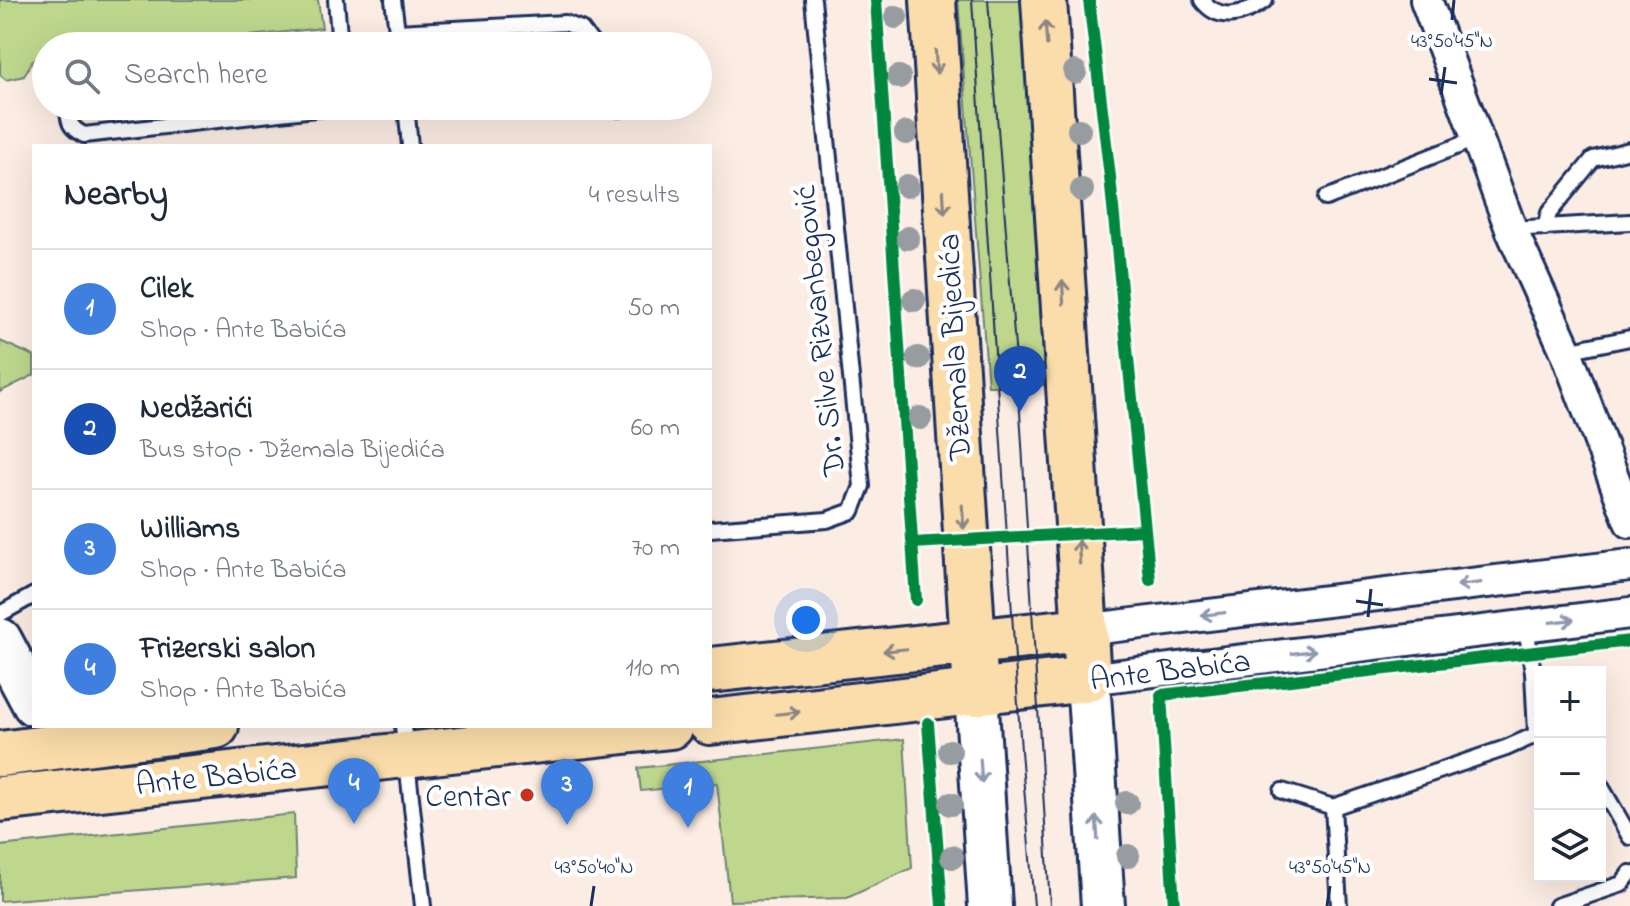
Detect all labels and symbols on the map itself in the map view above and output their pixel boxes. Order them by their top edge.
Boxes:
one-way arrow [1038,20,1053,47]
text: 43°50'45"N [1411,28,1493,57]
one-way arrow [929,48,944,75]
street label: Dr. Silve Rizvanbegović [783,182,860,479]
one-way arrow [937,188,952,215]
street label: Džemala Bijedića [927,232,986,463]
one-way arrow [1055,279,1070,306]
pin: 2 [994,346,1046,412]
one-way arrow [956,503,971,530]
one-way arrow [1071,539,1086,566]
one-way arrow [1457,577,1482,592]
your location [786,600,826,640]
one-way arrow [1200,607,1227,622]
one-way arrow [1548,614,1575,629]
street label: Ante Babića [1087,639,1253,706]
one-way arrow [882,642,909,657]
one-way arrow [1291,644,1316,659]
one-way arrow [774,706,800,721]
street label: Ante Babića [134,747,299,810]
one-way arrow [974,757,989,784]
pin: 4 [328,758,380,824]
pin: 3 [541,759,593,825]
pin: 1 [662,762,714,828]
place label: Centar [425,775,511,822]
marker: Centar [518,786,536,804]
one-way arrow [1090,815,1105,842]
text: 43°50'40"N [554,854,634,883]
text: 43°50'45"N [1289,854,1371,883]

